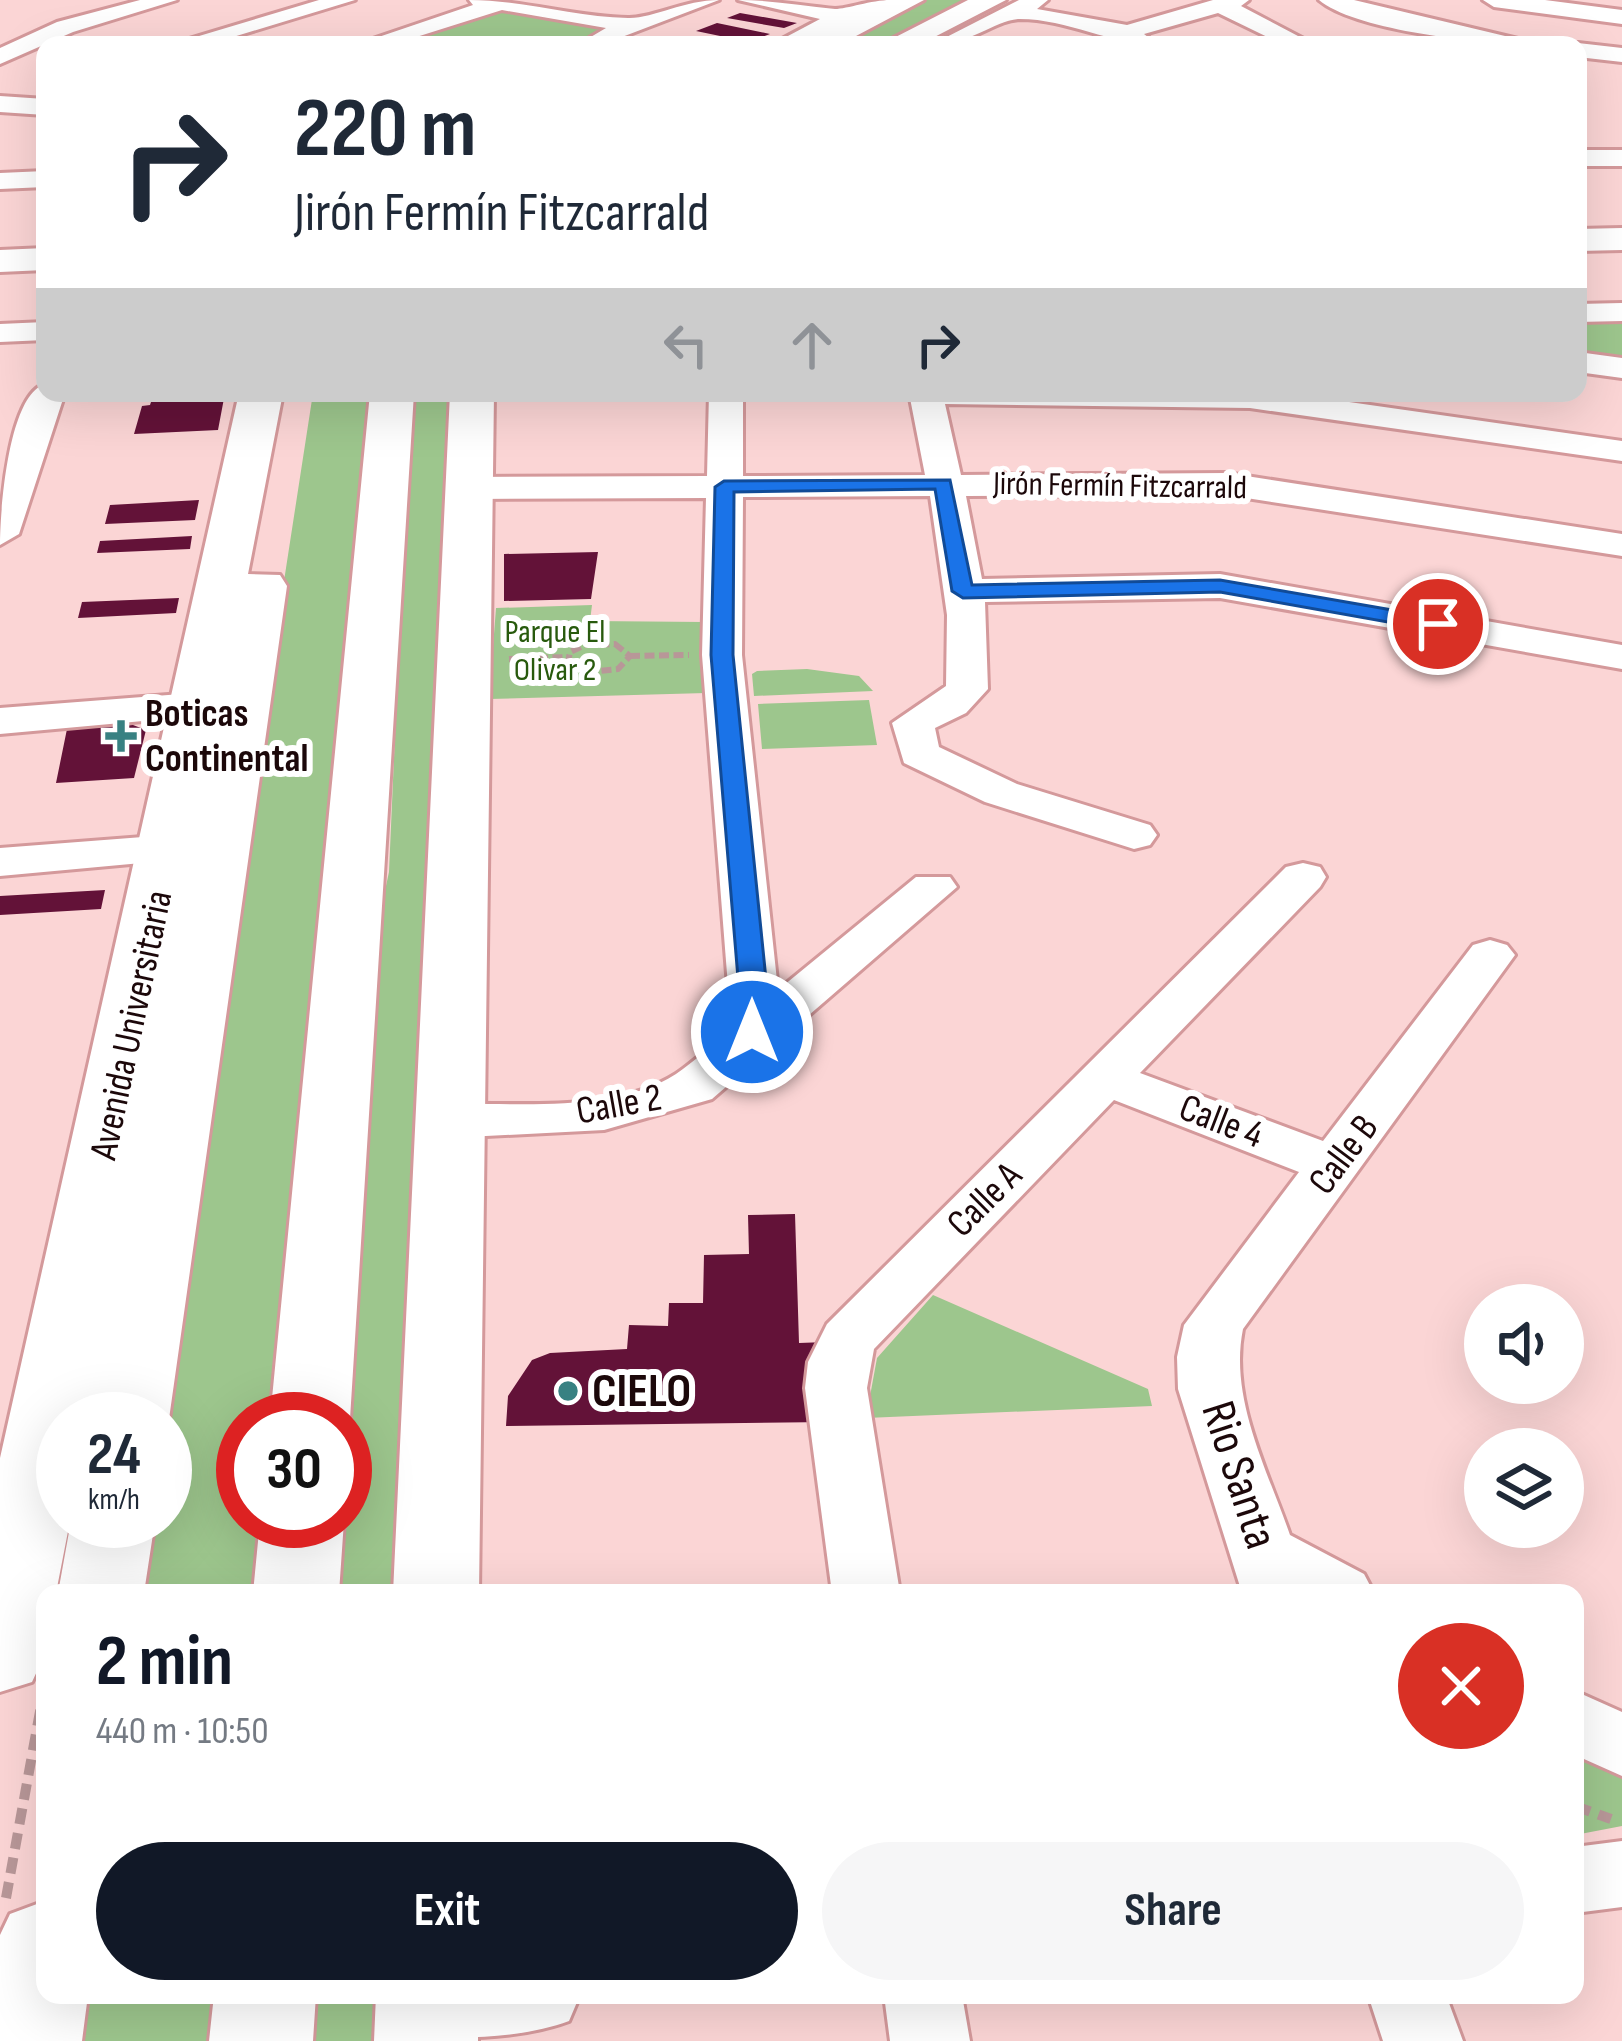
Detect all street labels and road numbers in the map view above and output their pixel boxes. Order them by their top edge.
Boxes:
street label: Jirón Fermín Fitzcarrald [992,464,1247,508]
street label: Avenida Universitaria [80,886,183,1165]
street label: Calle 2 [573,1074,665,1136]
street label: Calle 4 [1172,1085,1270,1159]
street label: Calle B [1299,1106,1389,1204]
street label: Calle A [938,1153,1032,1247]
street label: Rio Santa [1188,1394,1290,1556]

